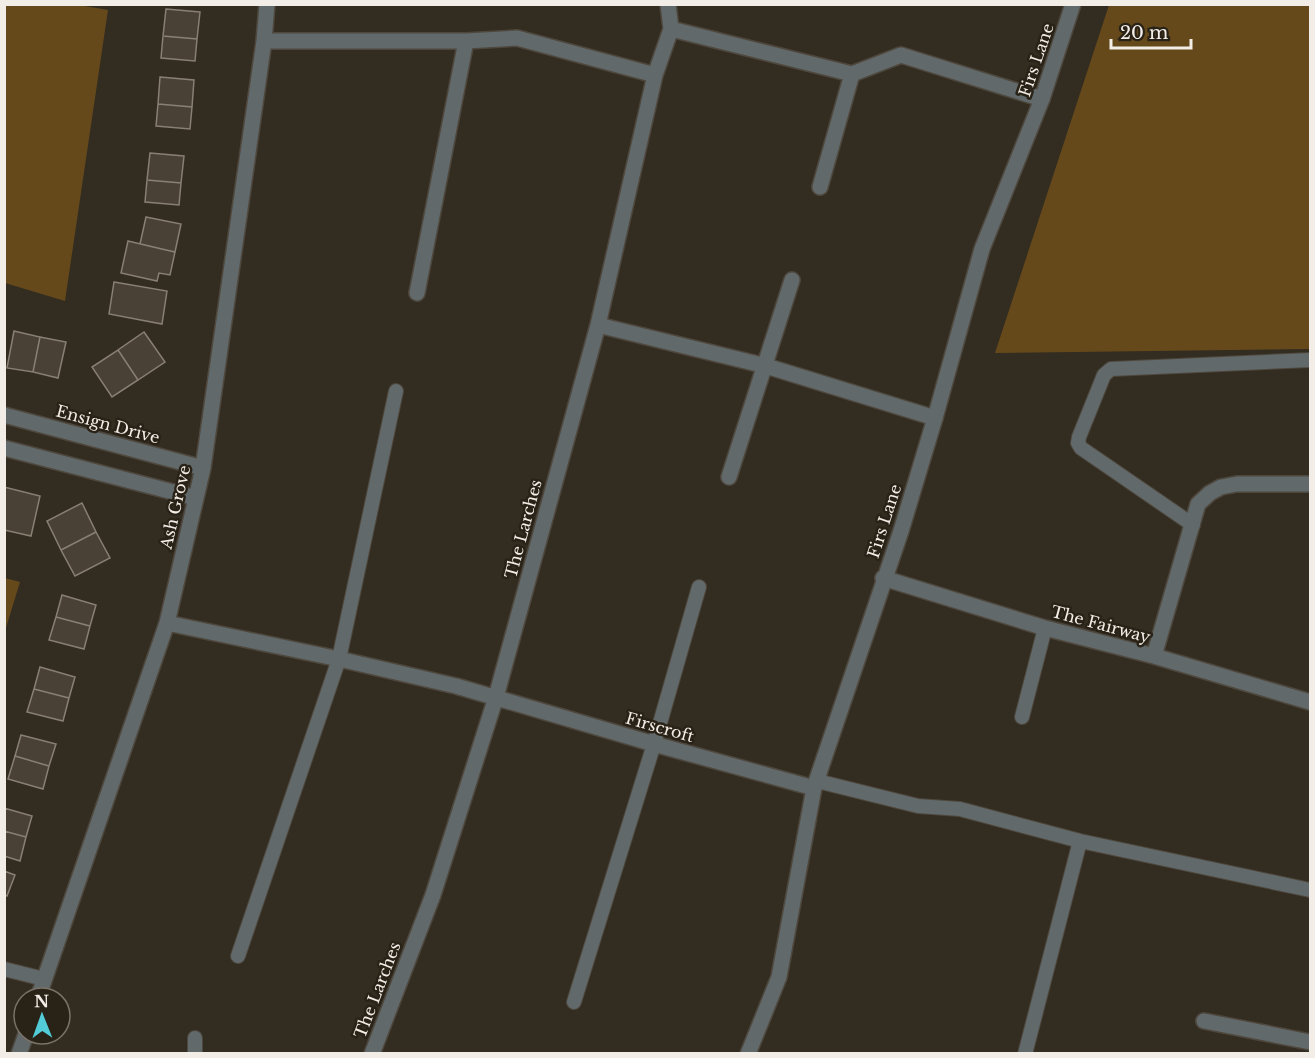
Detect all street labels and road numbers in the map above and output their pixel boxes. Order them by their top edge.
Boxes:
street label: Firs Lane [1014,21,1058,99]
street label: Ensign Drive [54,401,162,447]
street label: Ash Grove [155,463,194,552]
street label: The Larches [500,477,546,581]
street label: Firs Lane [863,482,905,560]
street label: The Fairway [1049,601,1154,647]
street label: Firscroft [623,708,697,746]
street label: The Larches [349,939,405,1041]

